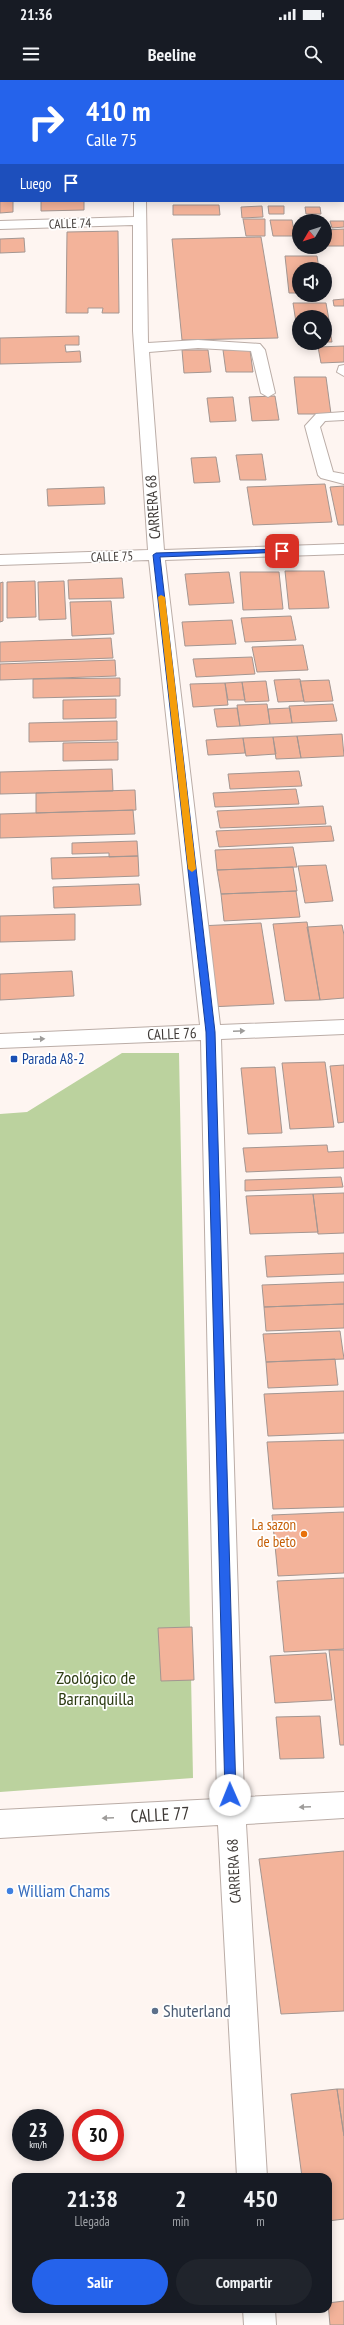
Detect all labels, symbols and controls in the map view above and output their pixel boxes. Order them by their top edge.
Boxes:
text: 21:36 [20,5,52,24]
icon: menu [20,43,42,65]
text: Beeline [148,43,196,66]
icon: search [302,43,324,65]
text: 410 m [86,92,150,129]
icon: right [20,96,72,148]
text: Calle 75 [86,128,137,151]
icon: arrive [60,172,82,194]
text: Luego [20,174,52,193]
street label: CALLE 74 [48,214,92,233]
north arrow [292,214,332,254]
map controls [292,214,332,350]
button: sound [292,262,332,302]
button: search [292,310,332,350]
street label: CARRERA 68 [141,474,164,540]
pin [265,534,299,568]
icon: arrive [271,540,293,562]
street label: CALLE 75 [90,547,134,566]
street label: CALLE 76 [147,1023,197,1044]
one-way arrow [233,1028,246,1034]
one-way arrow [33,1036,46,1042]
place label: Parada A8-2 [22,1049,85,1068]
marker: Parada A8-2 [9,1054,19,1064]
place label: La sazon de beto [251,1515,296,1551]
marker: La sazon de beto [299,1529,309,1539]
park label: Zoológico de Barranquilla [56,1666,136,1710]
position arrow [209,1774,251,1816]
street label: CALLE 77 [130,1801,190,1828]
one-way arrow [299,1803,311,1810]
one-way arrow [101,1815,114,1821]
street label: CARRERA 68 [222,1838,245,1904]
place label: William Chams [18,1879,110,1902]
marker: William Chams [5,1886,15,1896]
place label: Shuterland [163,1999,231,2022]
marker: Shuterland [150,2006,160,2016]
speed limit sign: 30 [72,2109,124,2161]
text: 23 [28,2117,48,2143]
text: km/h [29,2138,47,2151]
text: 21:38 [66,2183,118,2214]
text: 2 [175,2183,186,2214]
text: 450 [243,2183,278,2214]
text: Llegada [74,2213,110,2230]
text: min [172,2213,189,2230]
text: m [256,2213,265,2230]
button: Salir [32,2259,168,2305]
button: Compartir [176,2259,312,2305]

